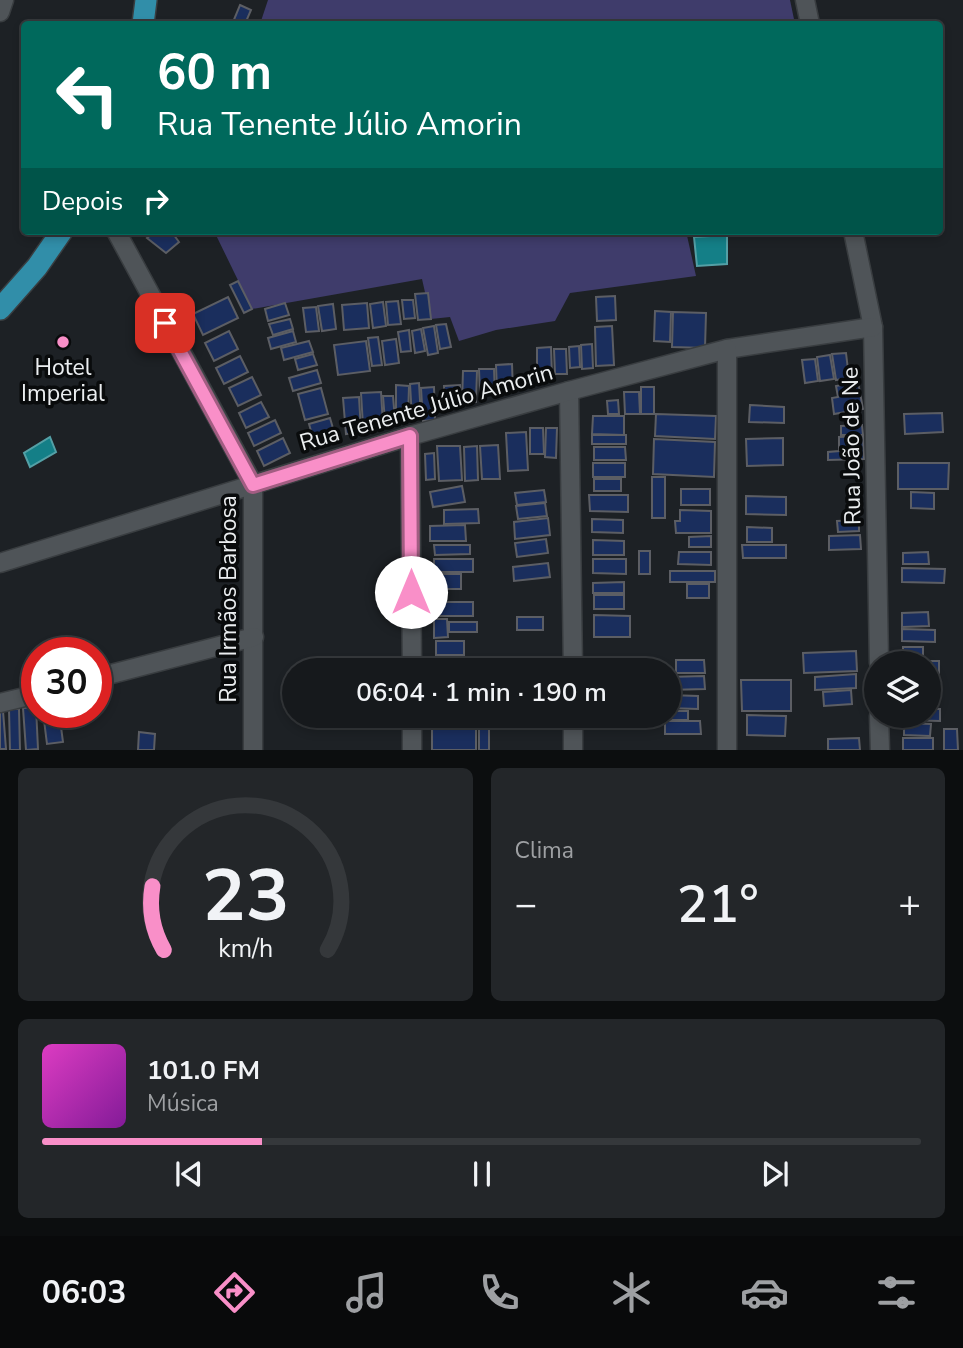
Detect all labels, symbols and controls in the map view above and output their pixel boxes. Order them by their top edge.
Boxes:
text: 60 m [157,39,272,106]
icon: left [42,49,133,140]
text: Rua Tenente Júlio Amorin [157,103,522,146]
icon: right [137,182,175,220]
text: Depois [42,184,123,219]
pin [135,293,195,353]
icon: arrive [146,304,184,342]
marker: Hotel Imperial [55,334,71,350]
place label: Hotel Imperial [21,352,105,409]
street label: Rua Tenente Júlio Amorin [296,356,556,459]
street label: Rua João de Ne [835,367,868,525]
street label: Rua Irmãos Barbosa [213,495,244,703]
position arrow [374,555,448,629]
speed limit sign: 30 [21,637,112,728]
map controls [864,651,941,728]
button: layers [864,651,941,728]
text: 06:04 · 1 min · 190 m [356,675,607,710]
text: Clima [515,835,574,866]
text: 23 [202,847,289,947]
text: 21° [677,869,759,940]
text: − [515,879,537,930]
text: + [898,879,921,930]
text: km/h [218,932,273,966]
text: 101.0 FM [147,1053,260,1088]
text: Música [147,1088,219,1119]
icon: previous [170,1155,208,1193]
icon: pause [463,1155,501,1193]
icon: next [756,1155,794,1193]
icon: directions [210,1268,259,1317]
icon: music [342,1268,391,1317]
icon: phone [475,1268,524,1317]
icon: climate [607,1268,656,1317]
icon: car [740,1268,789,1317]
icon: filters [872,1268,921,1317]
text: 06:03 [42,1271,126,1314]

